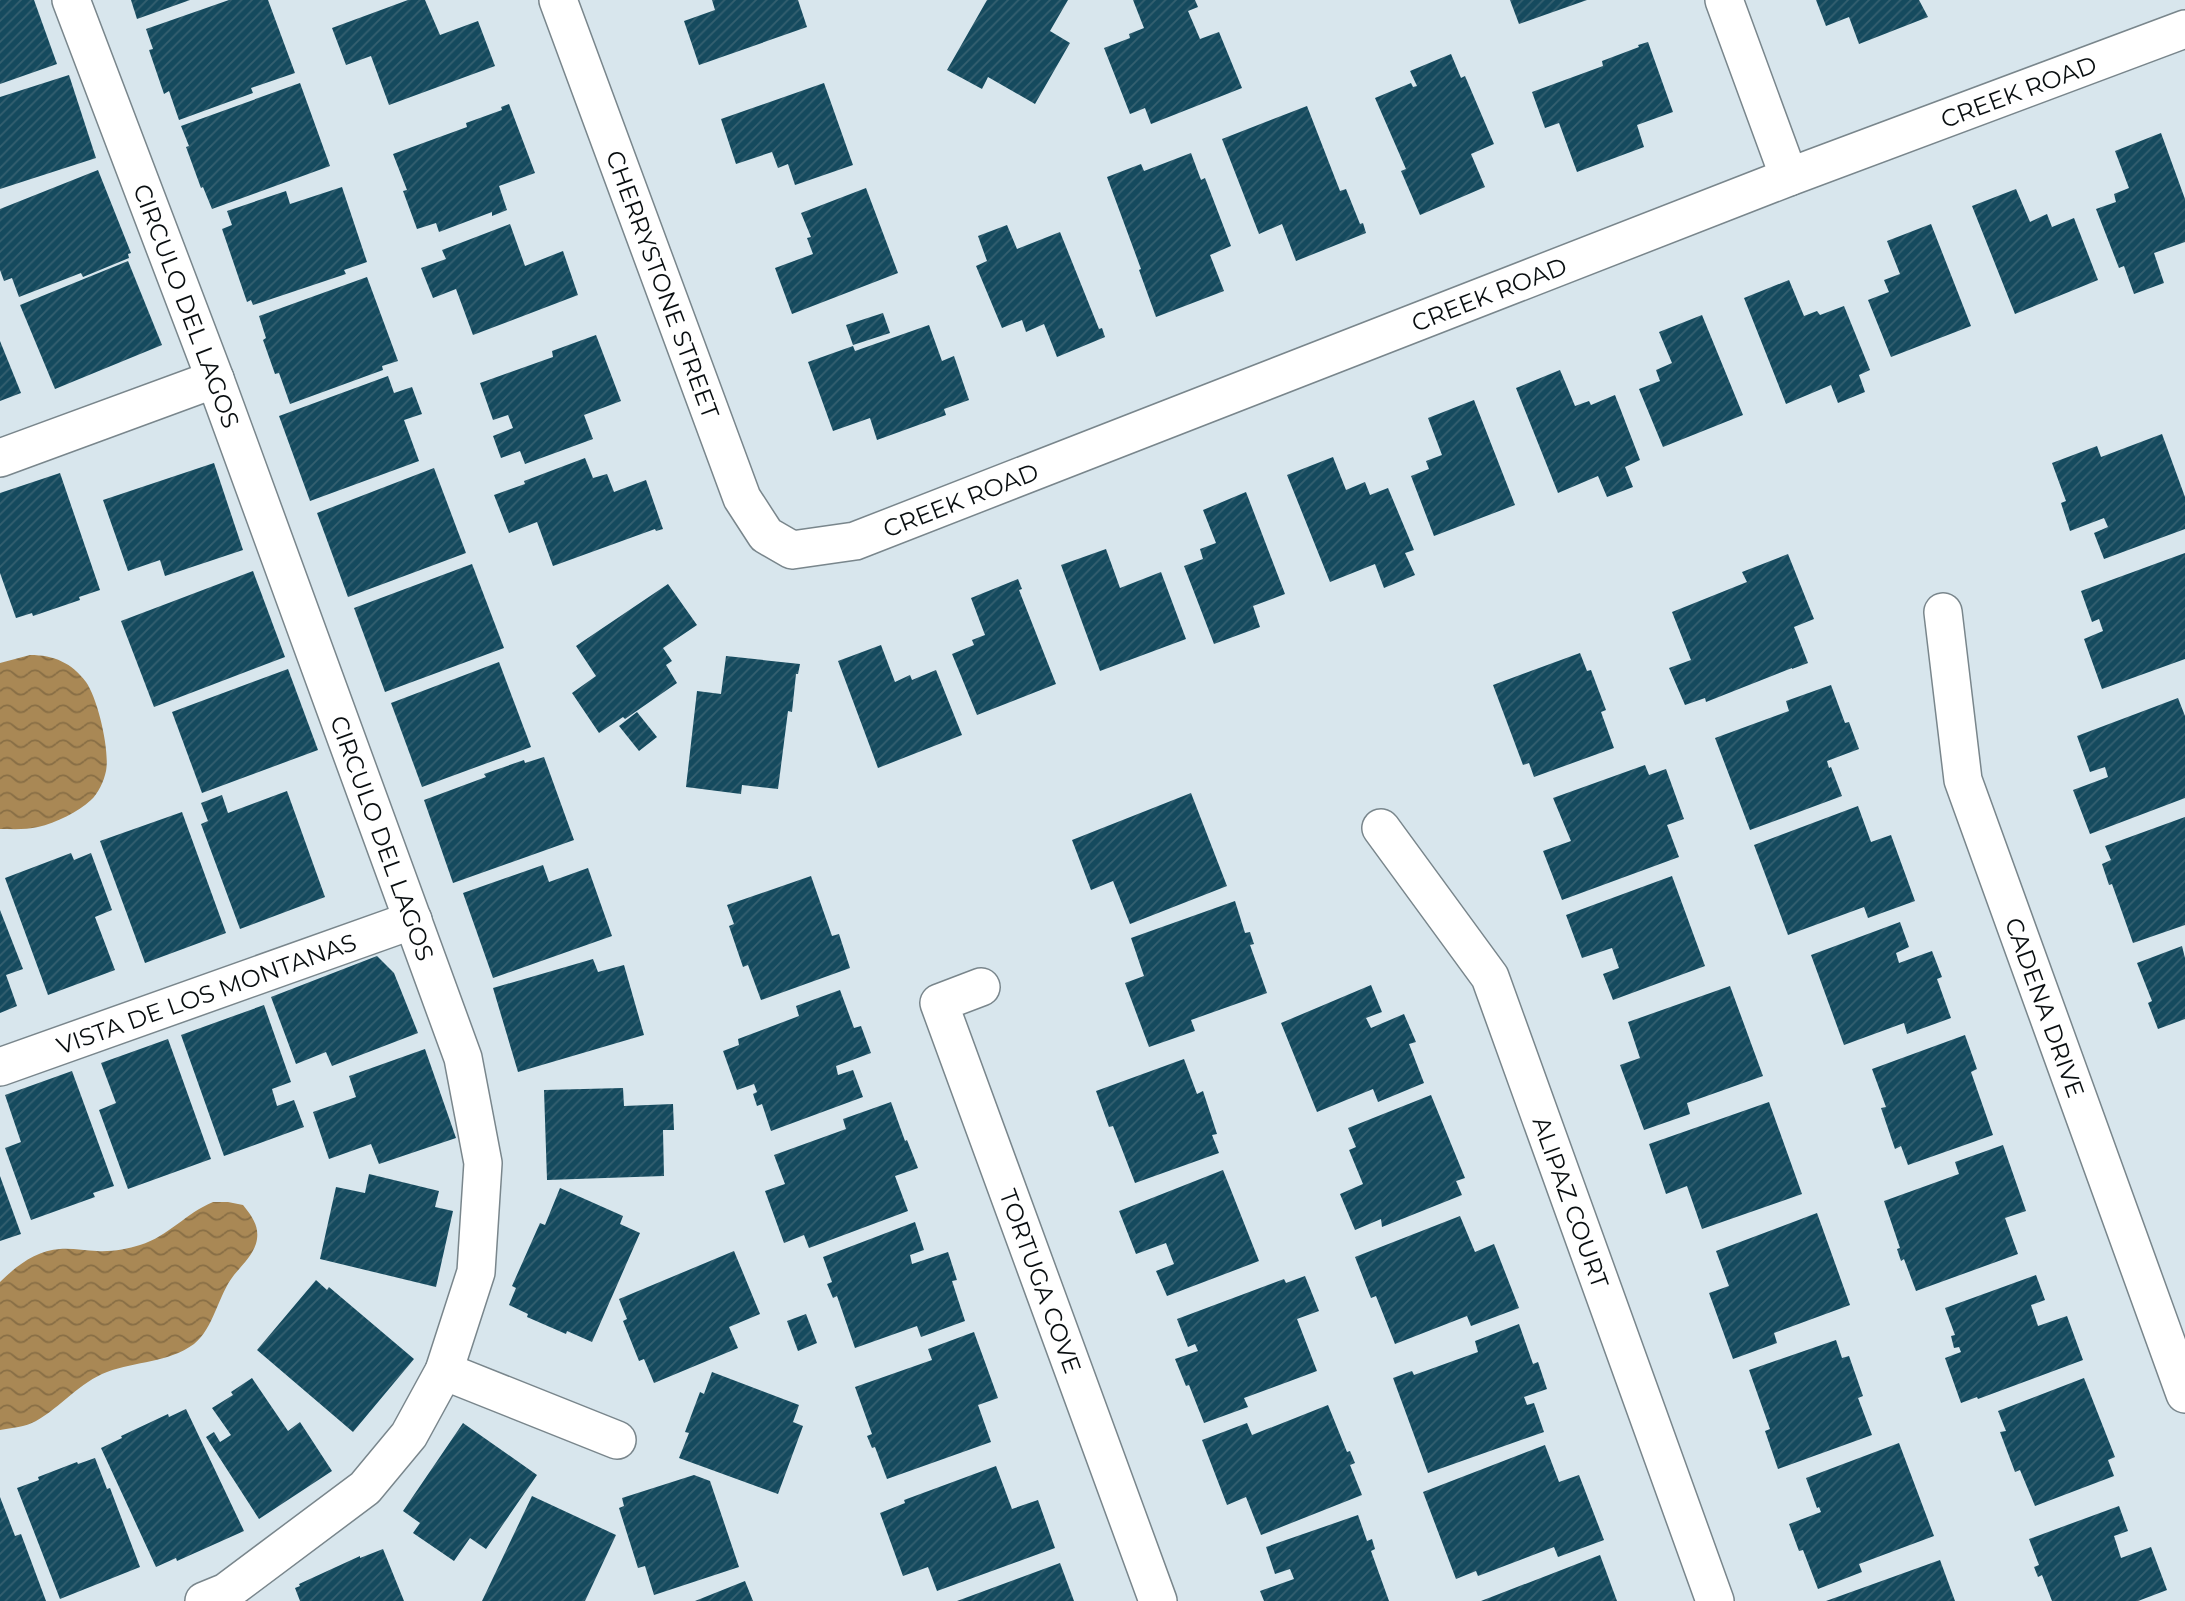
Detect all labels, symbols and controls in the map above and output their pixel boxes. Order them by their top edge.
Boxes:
street label: CREEK ROAD [1936,49,2100,134]
street label: CHERRYSTONE STREET [600,146,726,422]
street label: CIRCULO DEL LAGOS [128,180,246,432]
street label: CREEK ROAD [1407,251,1571,337]
street label: CREEK ROAD [879,457,1042,543]
street label: CIRCULO DEL LAGOS [325,711,441,964]
street label: CADENA DRIVE [1999,913,2091,1101]
street label: VISTA DE LOS MONTANAS [53,927,360,1060]
street label: ALIPAZ COURT [1527,1113,1615,1292]
street label: TORTUGA COVE [994,1185,1088,1377]

